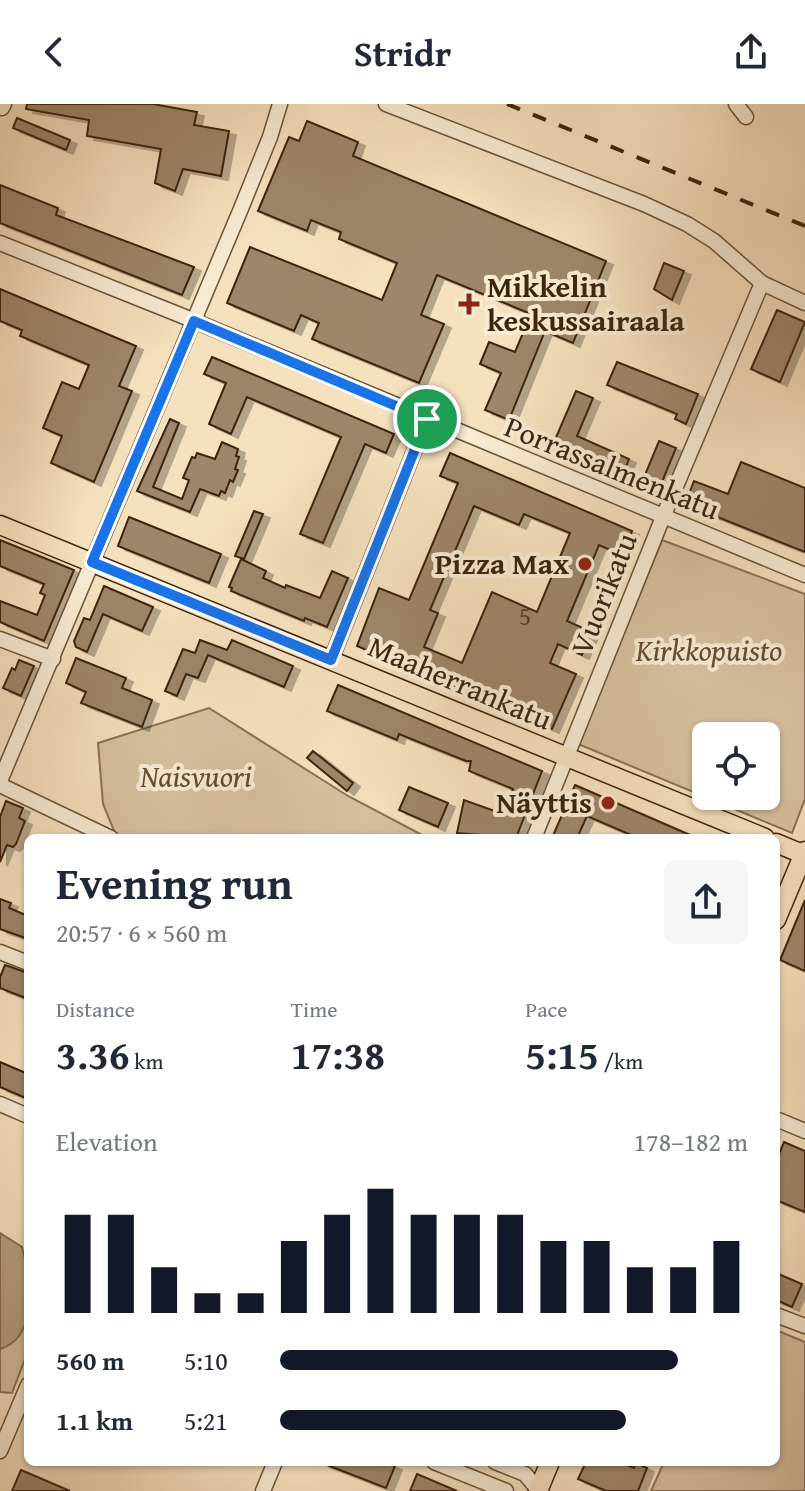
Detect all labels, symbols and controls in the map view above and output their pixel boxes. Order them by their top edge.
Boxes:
text: Stridr [354,26,451,79]
icon: back [32,30,76,74]
icon: share [729,30,773,74]
place label: Mikkelin keskussairaala [487,264,685,342]
marker: Mikkelin keskussairaala [458,293,480,315]
pin [393,385,461,453]
icon: arrive [405,397,449,441]
street label: Porrassalmenkatu [498,404,727,530]
street label: Vuorikatu [559,525,648,661]
place label: Pizza Max [435,541,569,585]
marker: Pizza Max [576,555,594,573]
house number: 5 [519,596,531,635]
street label: Maaherrankatu [362,624,560,741]
park label: Kirkkopuisto [635,628,782,672]
map controls [692,722,780,810]
button: locate [692,722,780,810]
park label: Naisvuori [139,754,252,798]
place label: Näyttis [496,780,592,824]
marker: Näyttis [599,794,617,812]
text: Evening run [56,851,293,915]
button: share [664,860,748,944]
text: 20:57 · 6 × 560 m [56,913,227,952]
text: Distance [56,993,135,1025]
text: Time [291,993,337,1025]
text: Pace [525,993,568,1025]
text: 3.36 [56,1025,129,1084]
text: 17:38 [291,1025,385,1084]
text: 5:15 [525,1025,599,1084]
text: km [129,1045,163,1077]
text: /km [599,1045,643,1077]
text: Elevation [56,1122,158,1161]
text: 178–182 m [634,1122,748,1161]
text: 560 m [56,1341,124,1380]
text: 5:10 [184,1341,228,1380]
text: 1.1 km [56,1401,133,1440]
text: 5:21 [184,1401,228,1440]

